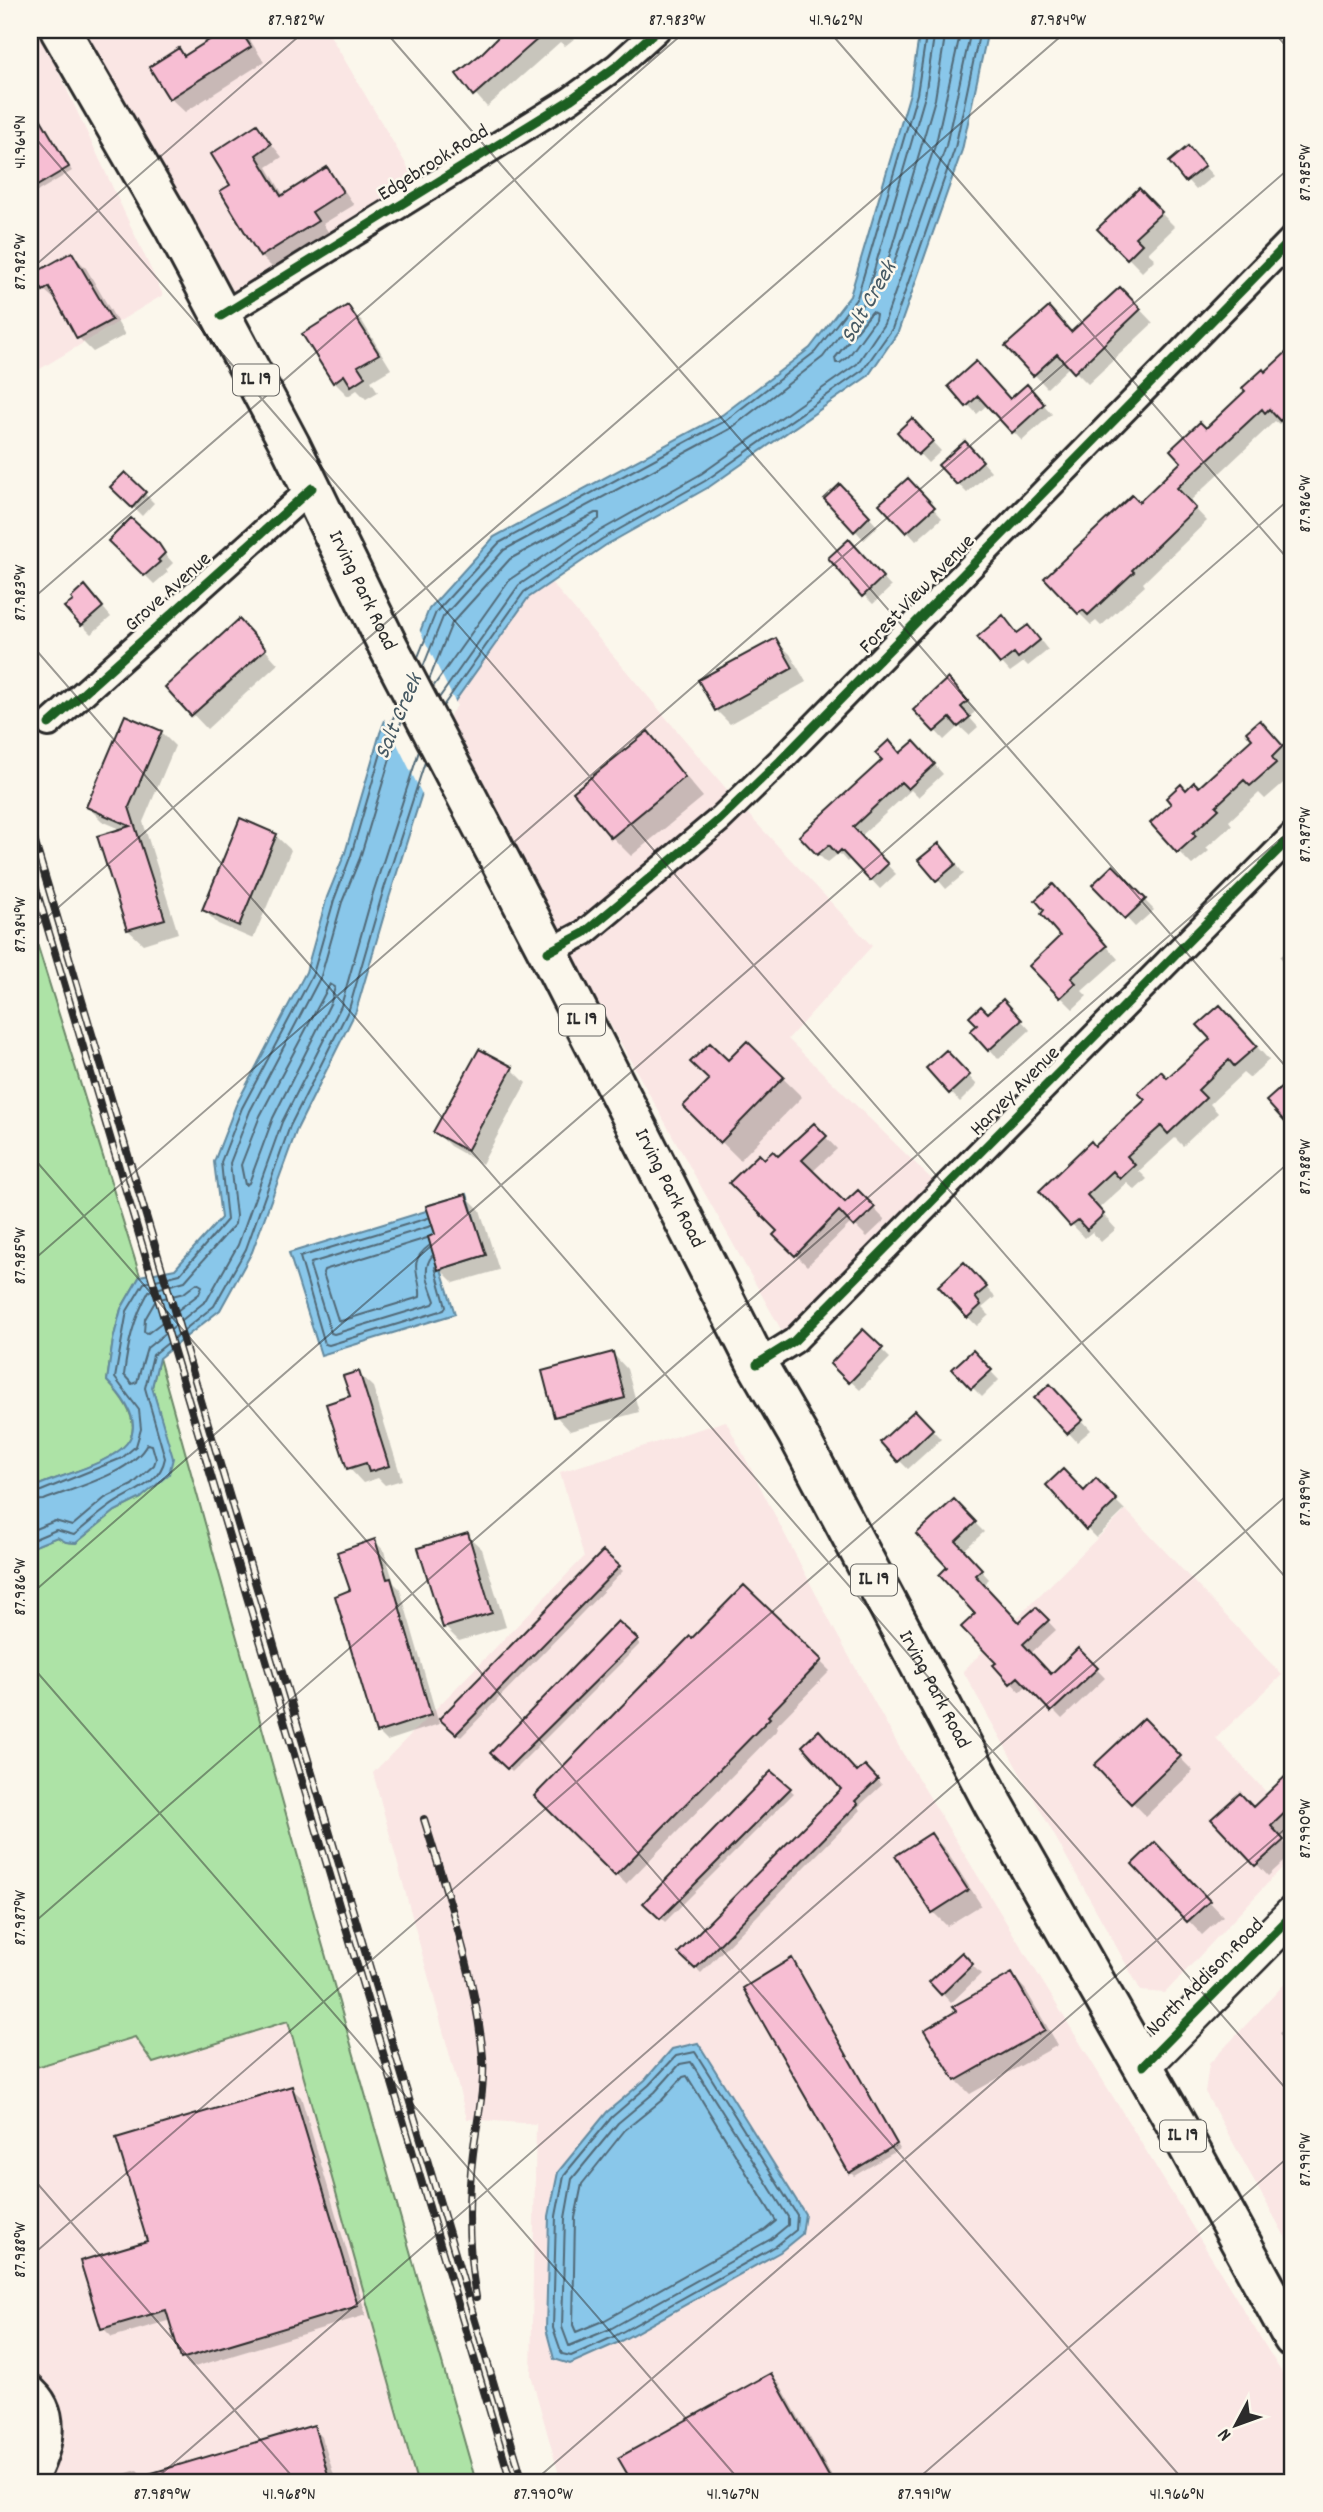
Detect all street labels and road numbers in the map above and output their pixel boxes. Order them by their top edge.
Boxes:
street label: Edgebrook Road [373,118,495,210]
road number: IL 19 [233,364,279,396]
street label: Irving Park Road [319,526,403,656]
street label: Forest View Avenue [853,528,983,662]
street label: Grove Avenue [119,546,219,640]
road number: IL 19 [559,1004,605,1036]
street label: Harvey Avenue [964,1040,1068,1144]
street label: Irving Park Road [625,1124,711,1254]
road number: IL 19 [851,1564,897,1596]
street label: Irving Park Road [889,1625,977,1755]
street label: North Addison Road [1140,1912,1272,2044]
road number: IL 19 [1160,2120,1206,2152]

